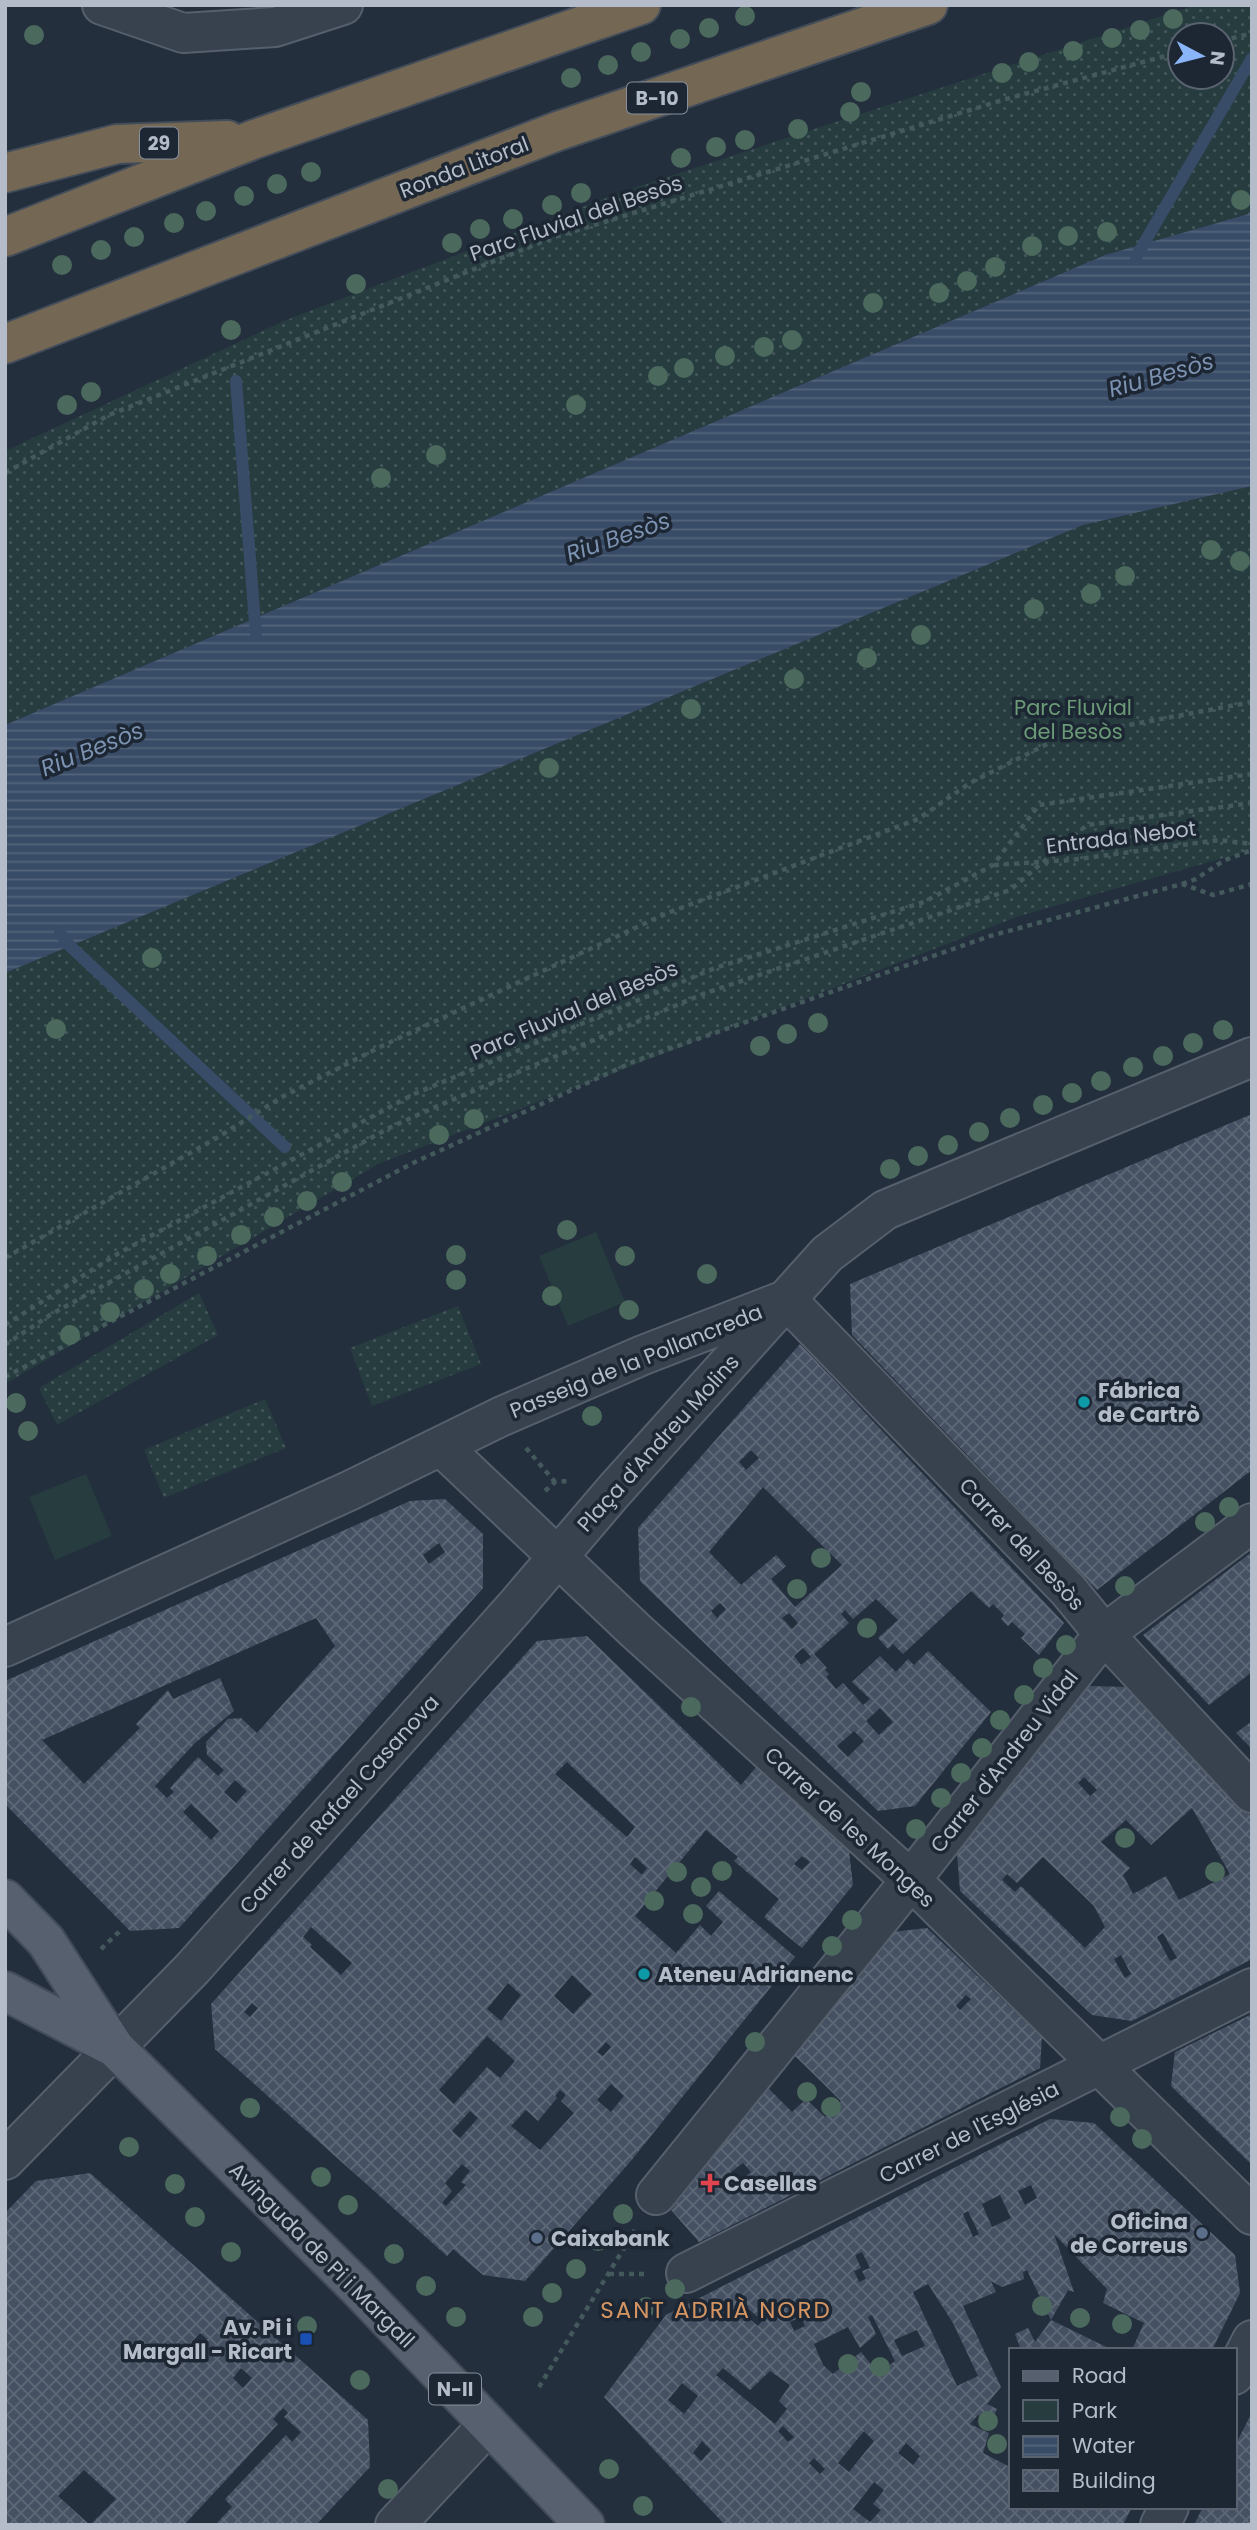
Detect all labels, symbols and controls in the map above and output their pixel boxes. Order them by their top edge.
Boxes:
north arrow [1166,21,1236,91]
text: N [1203,49,1232,67]
road number: B-10 [627,82,687,114]
road number: 29 [140,127,178,158]
street label: Ronda Litoral [395,129,533,205]
street label: Parc Fluvial del Besòs [466,168,686,268]
water label: Riu Besòs [1105,345,1217,405]
water label: Riu Besòs [562,504,674,570]
park label: Parc Fluvial del Besòs [1014,693,1132,746]
water label: Riu Besòs [36,714,148,784]
street label: Entrada Nebot [1044,813,1198,861]
street label: Parc Fluvial del Besòs [466,953,682,1067]
street label: Passeig de la Pollancreda [506,1297,766,1425]
street label: Plaça d'Andreu Molins [570,1348,746,1538]
place label: Fábrica de Cartrò [1098,1376,1200,1429]
marker: Fábrica de Cartrò [1076,1394,1092,1410]
street label: Carrer del Besòs [953,1471,1091,1617]
street label: Carrer d'Andreu Vidal [923,1664,1085,1858]
street label: Carrer de Rafael Casanova [233,1688,445,1920]
street label: Carrer de les Monges [758,1740,942,1914]
place label: Ateneu Adrianenc [658,1960,854,1989]
marker: Ateneu Adrianenc [636,1966,652,1982]
street label: Carrer de l'Església [874,2074,1064,2190]
street label: Avinguda de Pi i Margall [223,2156,421,2354]
place label: Casellas [724,2169,817,2198]
marker: Casellas [702,2175,718,2191]
place label: Oficina de Correus [1070,2207,1188,2260]
place label: Caixabank [551,2224,670,2253]
marker: Oficina de Correus [1194,2225,1210,2241]
marker: Caixabank [529,2230,545,2246]
district label: SANT ADRIÀ NORD [600,2294,832,2326]
place label: Av. Pi i Margall - Ricart [123,2313,292,2366]
marker: Av. Pi i Margall - Ricart [298,2331,314,2347]
legend [1009,2348,1236,2509]
text: Road [1072,2361,1127,2390]
road number: N-II [429,2374,481,2404]
text: Park [1072,2396,1117,2425]
text: Water [1072,2431,1135,2460]
text: Building [1072,2466,1156,2495]

